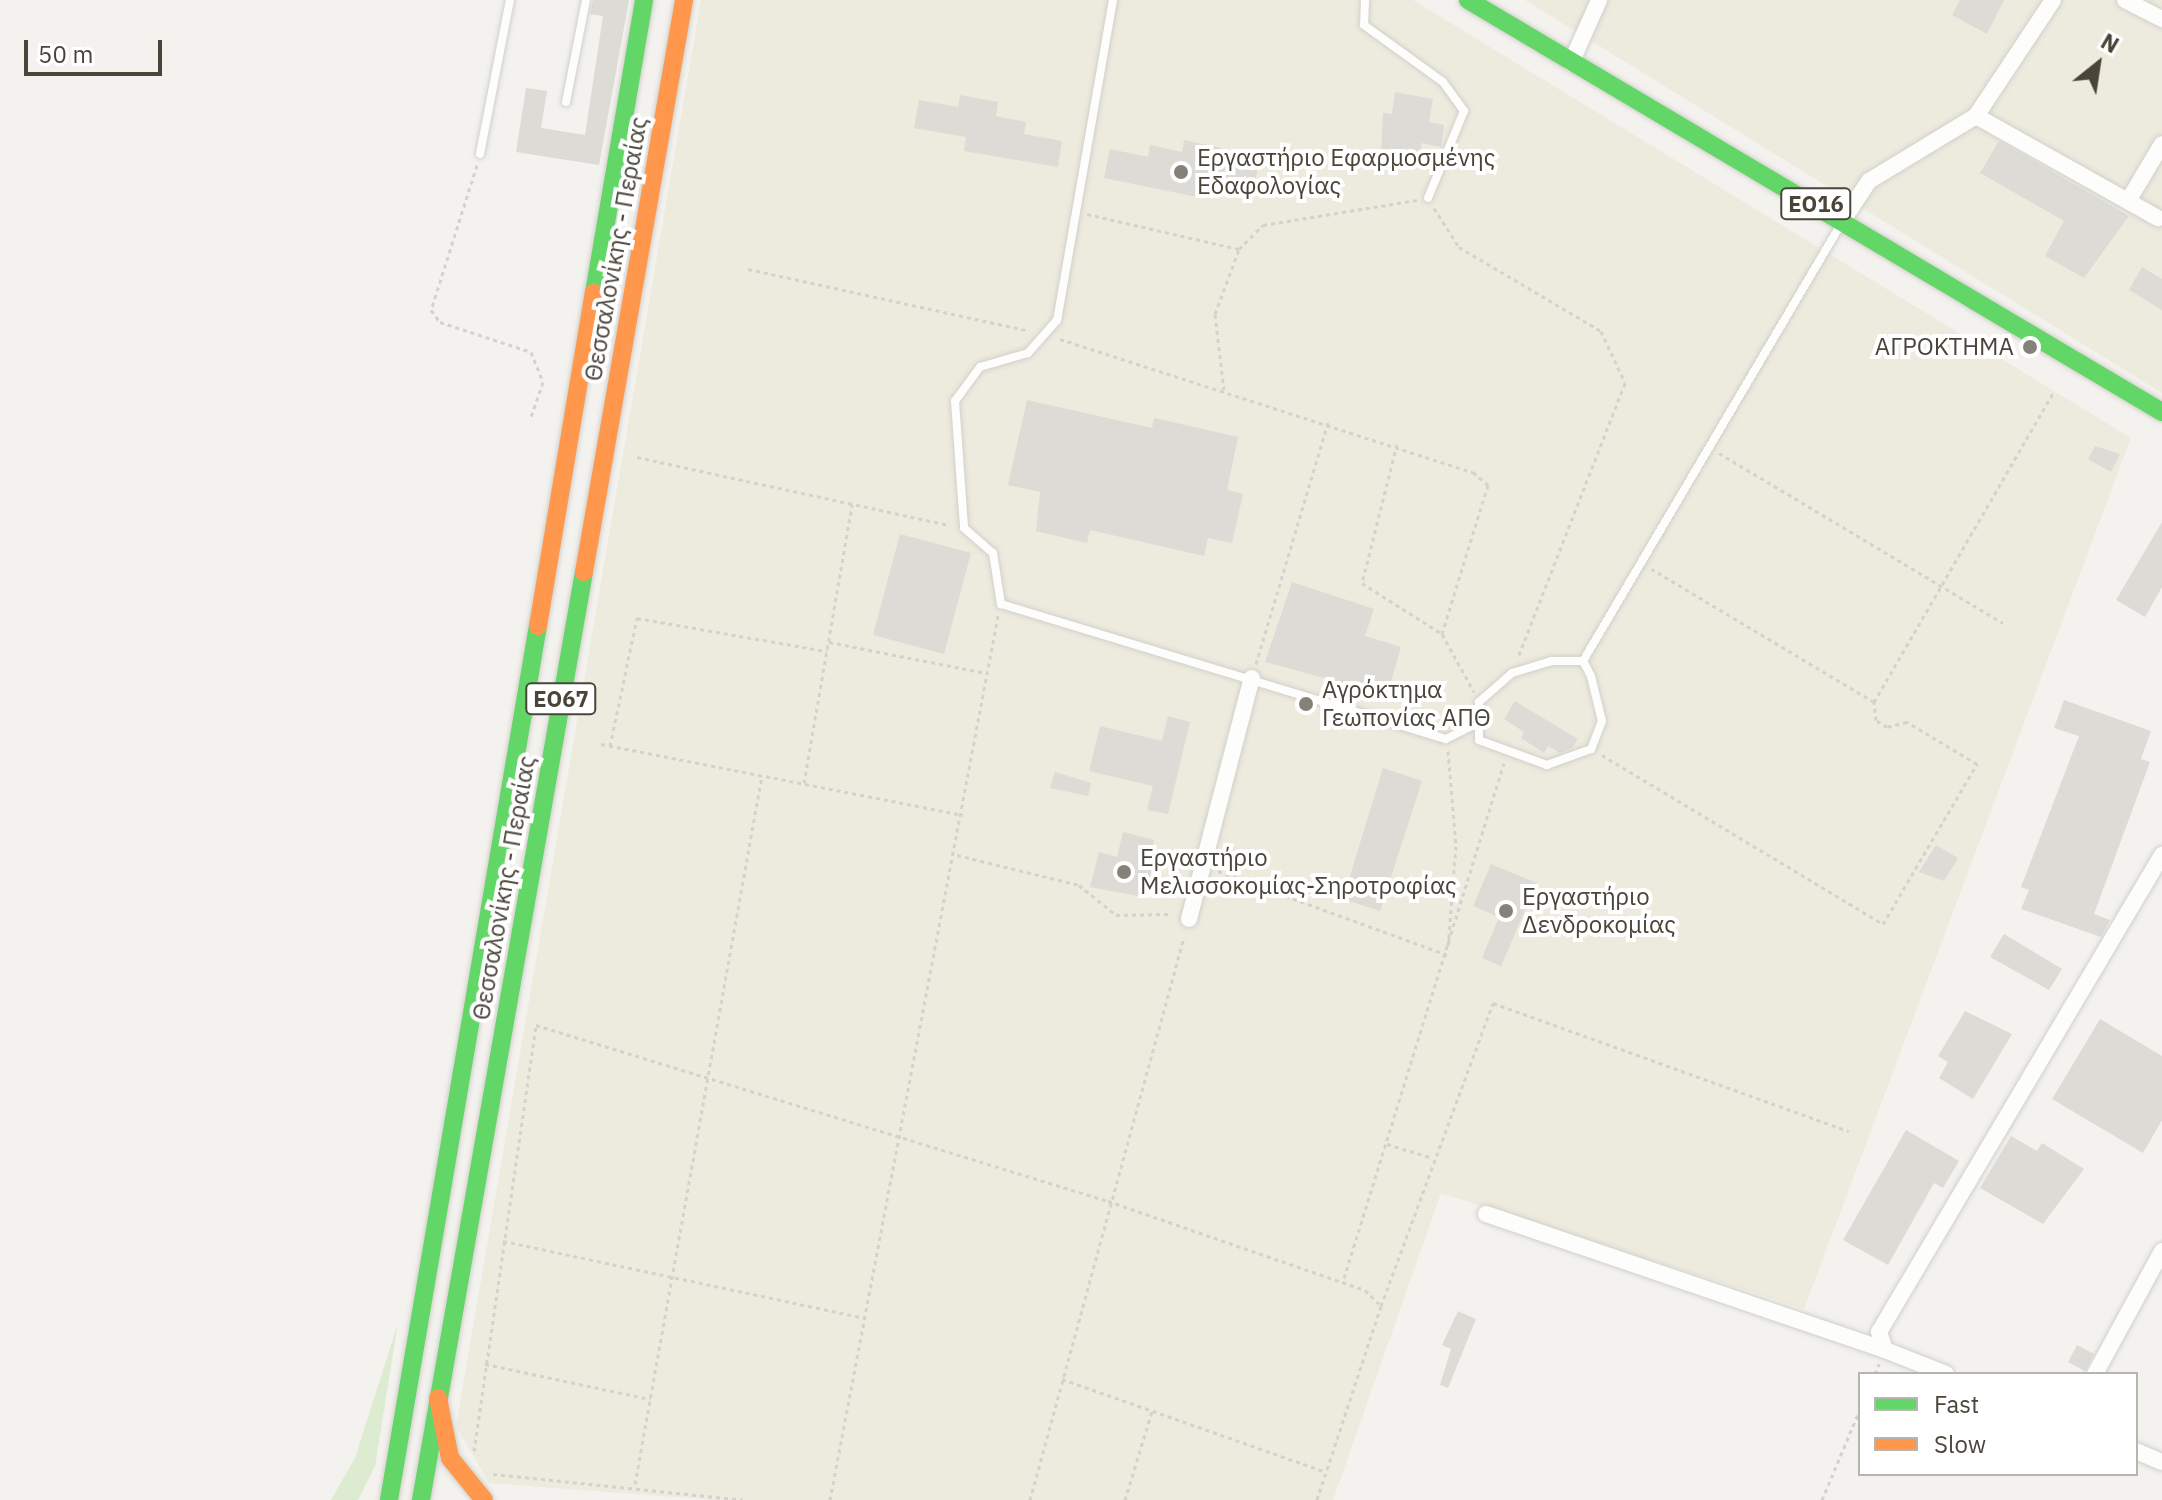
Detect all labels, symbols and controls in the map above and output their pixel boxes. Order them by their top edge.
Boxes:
scale bar [28,24,166,74]
north arrow [2058,24,2138,104]
text: N [2096,26,2124,59]
text: 50 m [38,38,93,70]
street label: Θεσσαλονίκης - Περαίας [579,115,653,383]
place label: Εργαστήριο Εφαρμοσμένης Εδαφολογίας [1197,144,1495,200]
marker: Εργαστήριο Εφαρμοσμένης Εδαφολογίας [1172,163,1190,181]
road number: ΕΟ16 [1780,186,1852,222]
place label: ΑΓΡΟΚΤΗΜΑ [1875,333,2014,361]
marker: ΑΓΡΟΚΤΗΜΑ [2021,338,2039,356]
place label: Αγρόκτημα Γεωπονίας ΑΠΘ [1322,676,1491,732]
road number: ΕΟ67 [525,681,597,717]
marker: Αγρόκτημα Γεωπονίας ΑΠΘ [1297,695,1315,713]
street label: Θεσσαλονίκης - Περαίας [467,754,541,1022]
place label: Εργαστήριο Μελισσοκομίας-Σηροτροφίας [1140,844,1457,900]
marker: Εργαστήριο Μελισσοκομίας-Σηροτροφίας [1115,863,1133,881]
place label: Εργαστήριο Δενδροκομίας [1522,883,1676,939]
marker: Εργαστήριο Δενδροκομίας [1497,902,1515,920]
legend [1858,1372,2138,1476]
text: Fast [1934,1388,1979,1420]
text: Slow [1934,1428,1986,1460]

